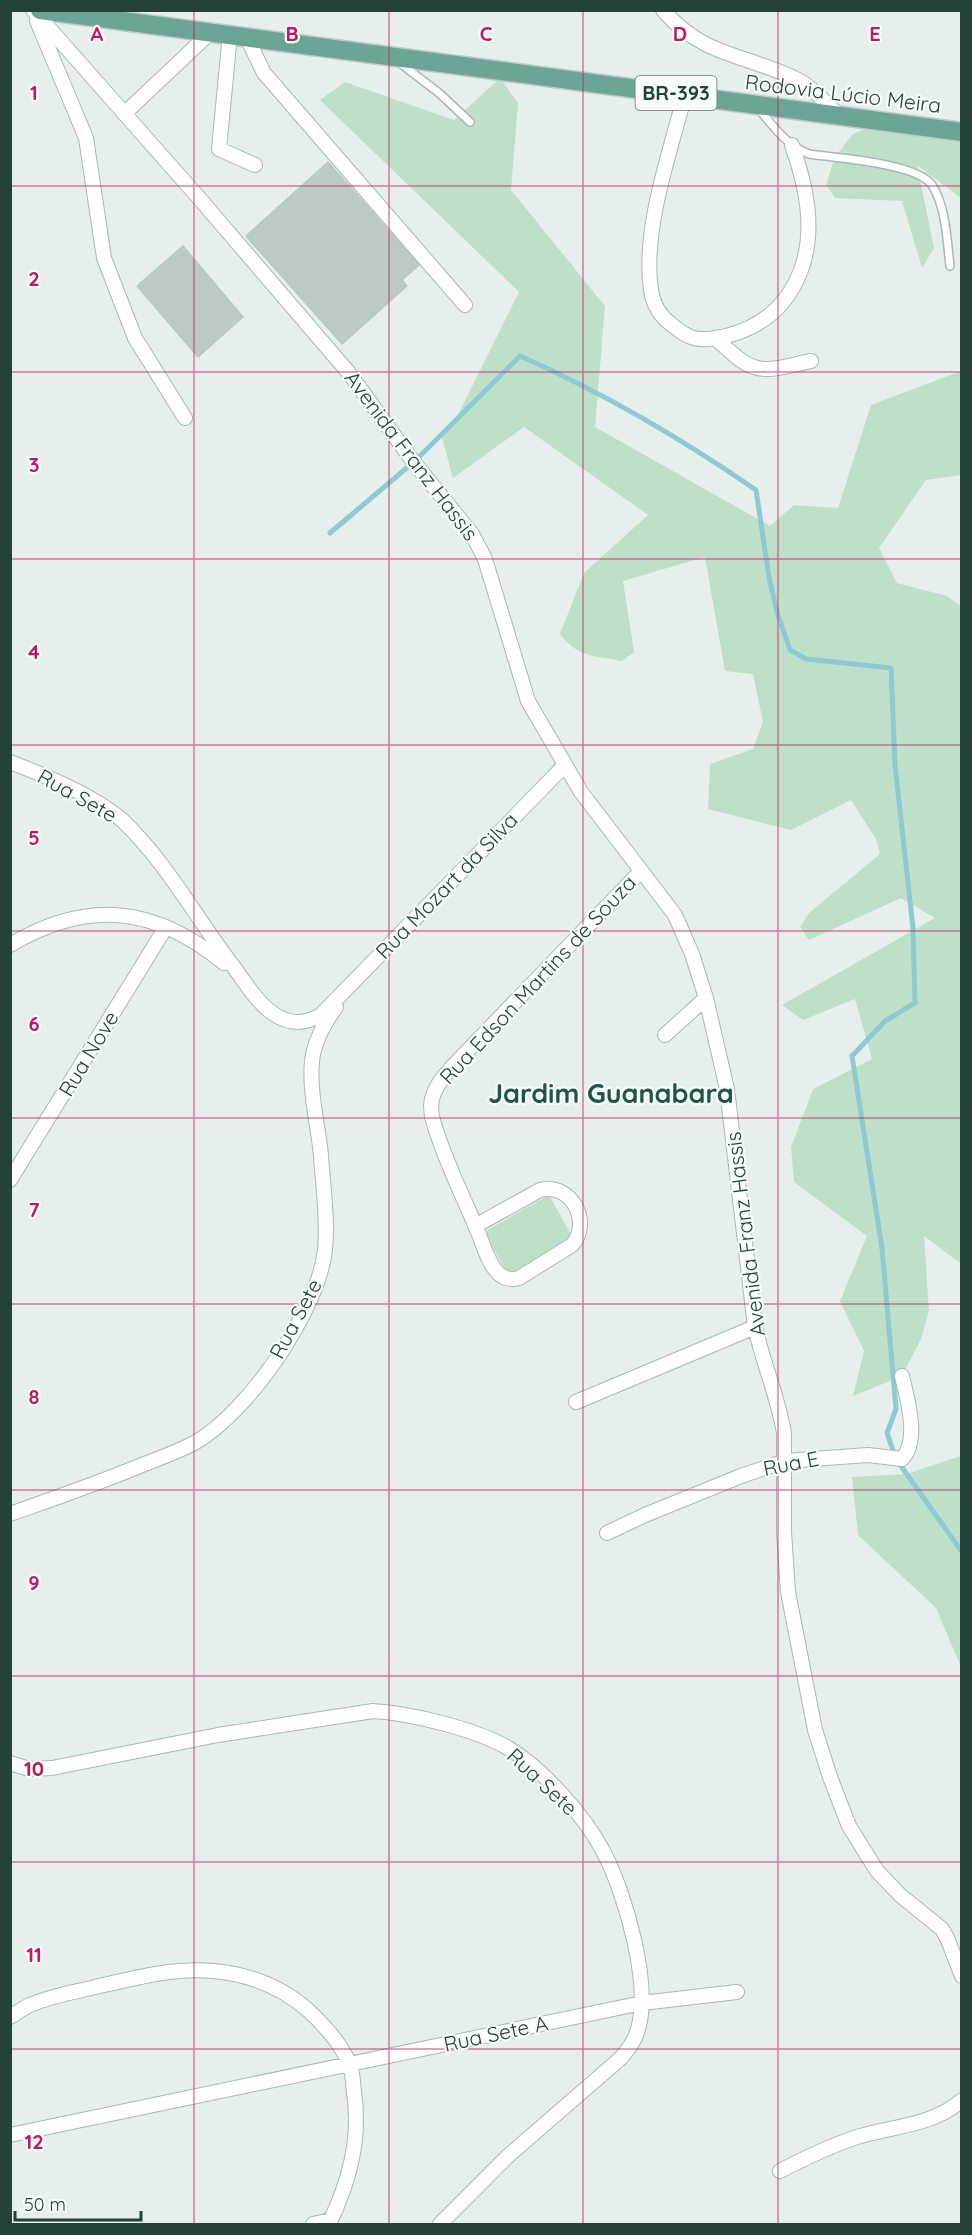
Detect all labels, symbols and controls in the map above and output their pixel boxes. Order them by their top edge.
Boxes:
text: A [91,21,104,46]
text: B [285,21,299,46]
text: C [480,21,493,46]
text: D [673,21,687,46]
text: E [869,21,881,46]
street label: Rodovia Lúcio Meira [744,68,943,118]
road number: BR-393 [636,76,716,110]
text: 1 [30,80,38,105]
text: 2 [28,266,40,291]
street label: Avenida Franz Hassis [339,365,484,545]
text: 3 [29,452,39,477]
text: 4 [28,639,40,664]
street label: Rua Sete [33,763,122,828]
street label: Rua Mozart da Silva [370,807,523,964]
text: 5 [28,825,40,850]
street label: Rua Edson Martins de Souza [434,869,641,1089]
street label: Rua Nove [53,1006,124,1101]
text: 6 [28,1011,40,1036]
district label: Jardim Guanabara [488,1076,734,1110]
street label: Avenida Franz Hassis [720,1130,770,1338]
text: 7 [29,1197,40,1222]
street label: Rua Sete [263,1274,327,1363]
text: 8 [29,1384,40,1409]
street label: Rua E [761,1445,821,1481]
text: 9 [28,1570,40,1595]
street label: Rua Sete [502,1742,583,1820]
text: 10 [24,1756,44,1781]
text: 11 [26,1942,42,1967]
street label: Rua Sete A [441,2009,550,2057]
text: 12 [24,2129,44,2154]
scale bar [15,2184,141,2222]
text: 50 m [24,2193,66,2216]

